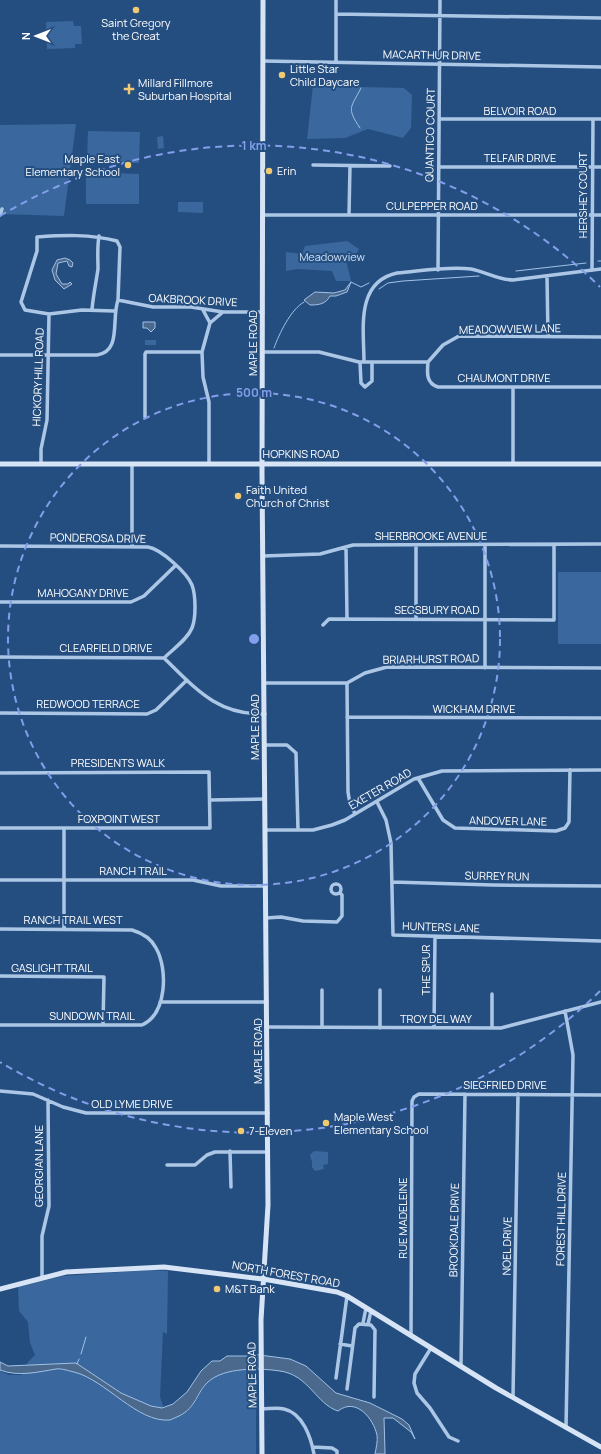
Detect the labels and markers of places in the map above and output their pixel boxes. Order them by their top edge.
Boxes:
marker: Saint Gregory the Great [131,5,141,15]
place label: Saint Gregory the Great [101,15,171,43]
place label: Little Star Child Daycare [290,61,360,89]
marker: Little Star Child Daycare [277,70,287,80]
place label: Millard Fillmore Suburban Hospital [138,75,232,103]
marker: Millard Fillmore Suburban Hospital [123,83,135,95]
place label: Maple East Elementary School [25,151,120,179]
marker: Maple East Elementary School [123,160,133,170]
place label: Erin [277,163,296,178]
marker: Erin [264,166,274,176]
place label: Faith United Church of Christ [246,482,329,510]
marker: Faith United Church of Christ [233,491,243,501]
centre of rings [247,632,261,646]
place label: Maple West Elementary School [334,1109,429,1137]
marker: Maple West Elementary School [321,1118,331,1128]
place label: 7-Eleven [249,1123,292,1138]
marker: 7-Eleven [236,1126,246,1136]
place label: M&T Bank [225,1281,275,1296]
marker: M&T Bank [212,1284,222,1294]

